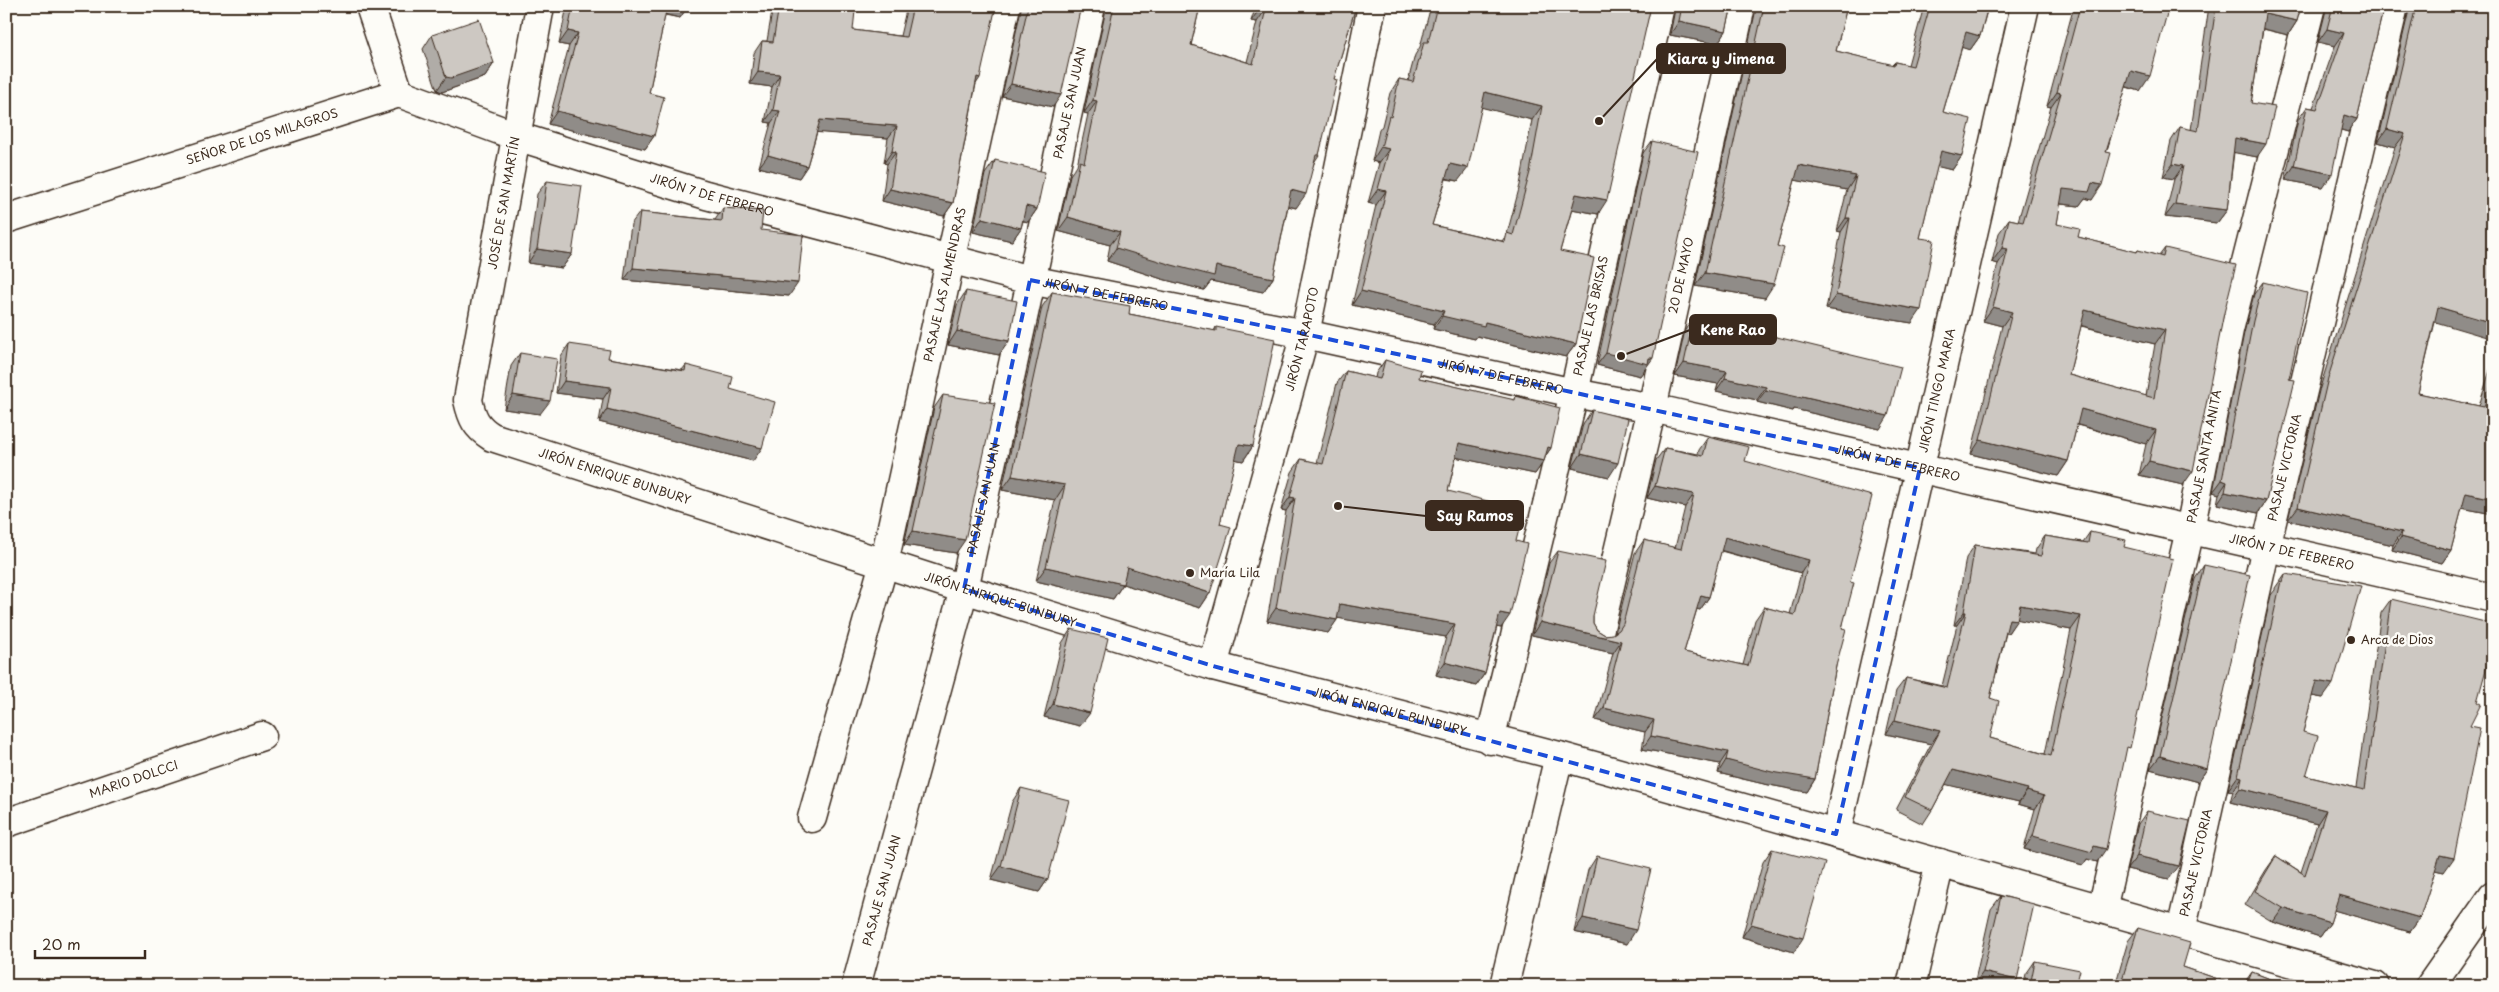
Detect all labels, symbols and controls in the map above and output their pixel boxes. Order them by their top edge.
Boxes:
callout: Kiara y Jimena [1657,44,1785,73]
street label: PASAJE SAN JUAN [1048,45,1090,160]
text: Kiara y Jimena [1667,48,1775,69]
street label: SEÑOR DE LOS MILAGROS [184,103,340,169]
street label: JOSÉ DE SAN MARTÍN [482,135,524,271]
street label: JIRÓN 7 DE FEBRERO [648,168,776,220]
street label: PASAJE LAS ALMENDRAS [918,205,970,363]
street label: 20 DE MAYO [1663,235,1698,315]
street label: PASAJE LAS BRISAS [1568,254,1612,377]
street label: JIRÓN 7 DE FEBRERO [1041,273,1170,315]
street label: JIRÓN TARAPOTO [1280,285,1322,393]
callout: Kene Rao [1690,315,1776,344]
text: Kene Rao [1700,319,1766,340]
street label: JIRÓN TINGO MARIA [1913,326,1959,454]
street label: JIRÓN 7 DE FEBRERO [1437,354,1565,398]
street label: PASAJE SANTA ANITA [2182,388,2225,524]
street label: PASAJE VICTORIA [2262,412,2305,523]
street label: JIRÓN 7 DE FEBRERO [1833,440,1962,485]
street label: PASAJE SAN JUAN [962,441,1004,556]
street label: JIRÓN ENRIQUE BUNBURY [537,443,694,509]
callout: Say Ramos [1426,501,1523,530]
text: Say Ramos [1437,505,1514,526]
street label: JIRÓN 7 DE FEBRERO [2228,529,2356,574]
place label: María Lila [1200,563,1261,581]
street label: JIRÓN ENRIQUE BUNBURY [922,567,1080,631]
marker: María Lila [1184,567,1196,579]
place label: Arca de Dios [2361,630,2434,648]
marker: Arca de Dios [2345,634,2357,646]
street label: JIRÓN ENRIQUE BUNBURY [1310,682,1469,740]
street label: MARIO DOLCCI [87,755,180,802]
street label: PASAJE VICTORIA [2174,807,2216,918]
street label: PASAJE SAN JUAN [857,833,905,948]
scale bar [35,927,145,959]
text: 20 m [42,932,81,955]

